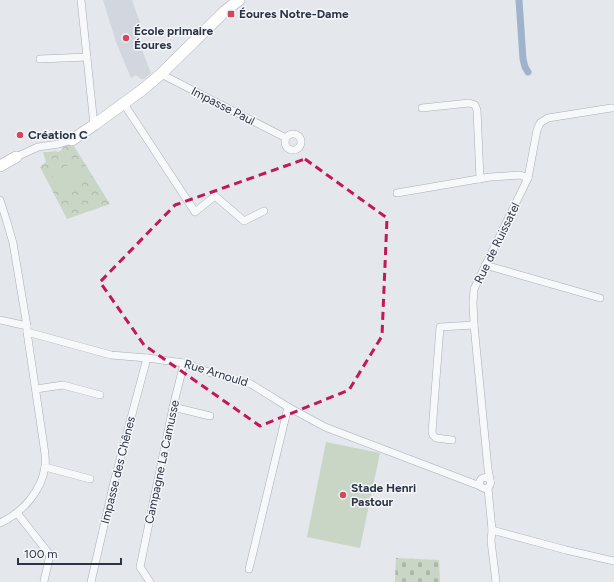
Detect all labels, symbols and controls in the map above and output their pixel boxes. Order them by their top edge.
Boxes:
place label: Éoures Notre-Dame [239,7,349,21]
marker: Éoures Notre-Dame [226,9,236,19]
place label: École primaire Éoures [134,24,214,52]
marker: École primaire Éoures [121,33,131,43]
street label: Impasse Paul [189,84,257,128]
place label: Création C [28,128,88,142]
marker: Création C [15,130,25,140]
street label: Rue de Ruissatel [471,200,523,286]
street label: Rue Arnould [182,357,250,389]
street label: Campagne La Camusse [142,398,182,525]
street label: Impasse des Chênes [98,414,138,525]
place label: Stade Henri Pastour [351,481,416,509]
marker: Stade Henri Pastour [338,490,348,500]
scale bar [18,540,121,566]
text: 100 m [24,547,58,561]

